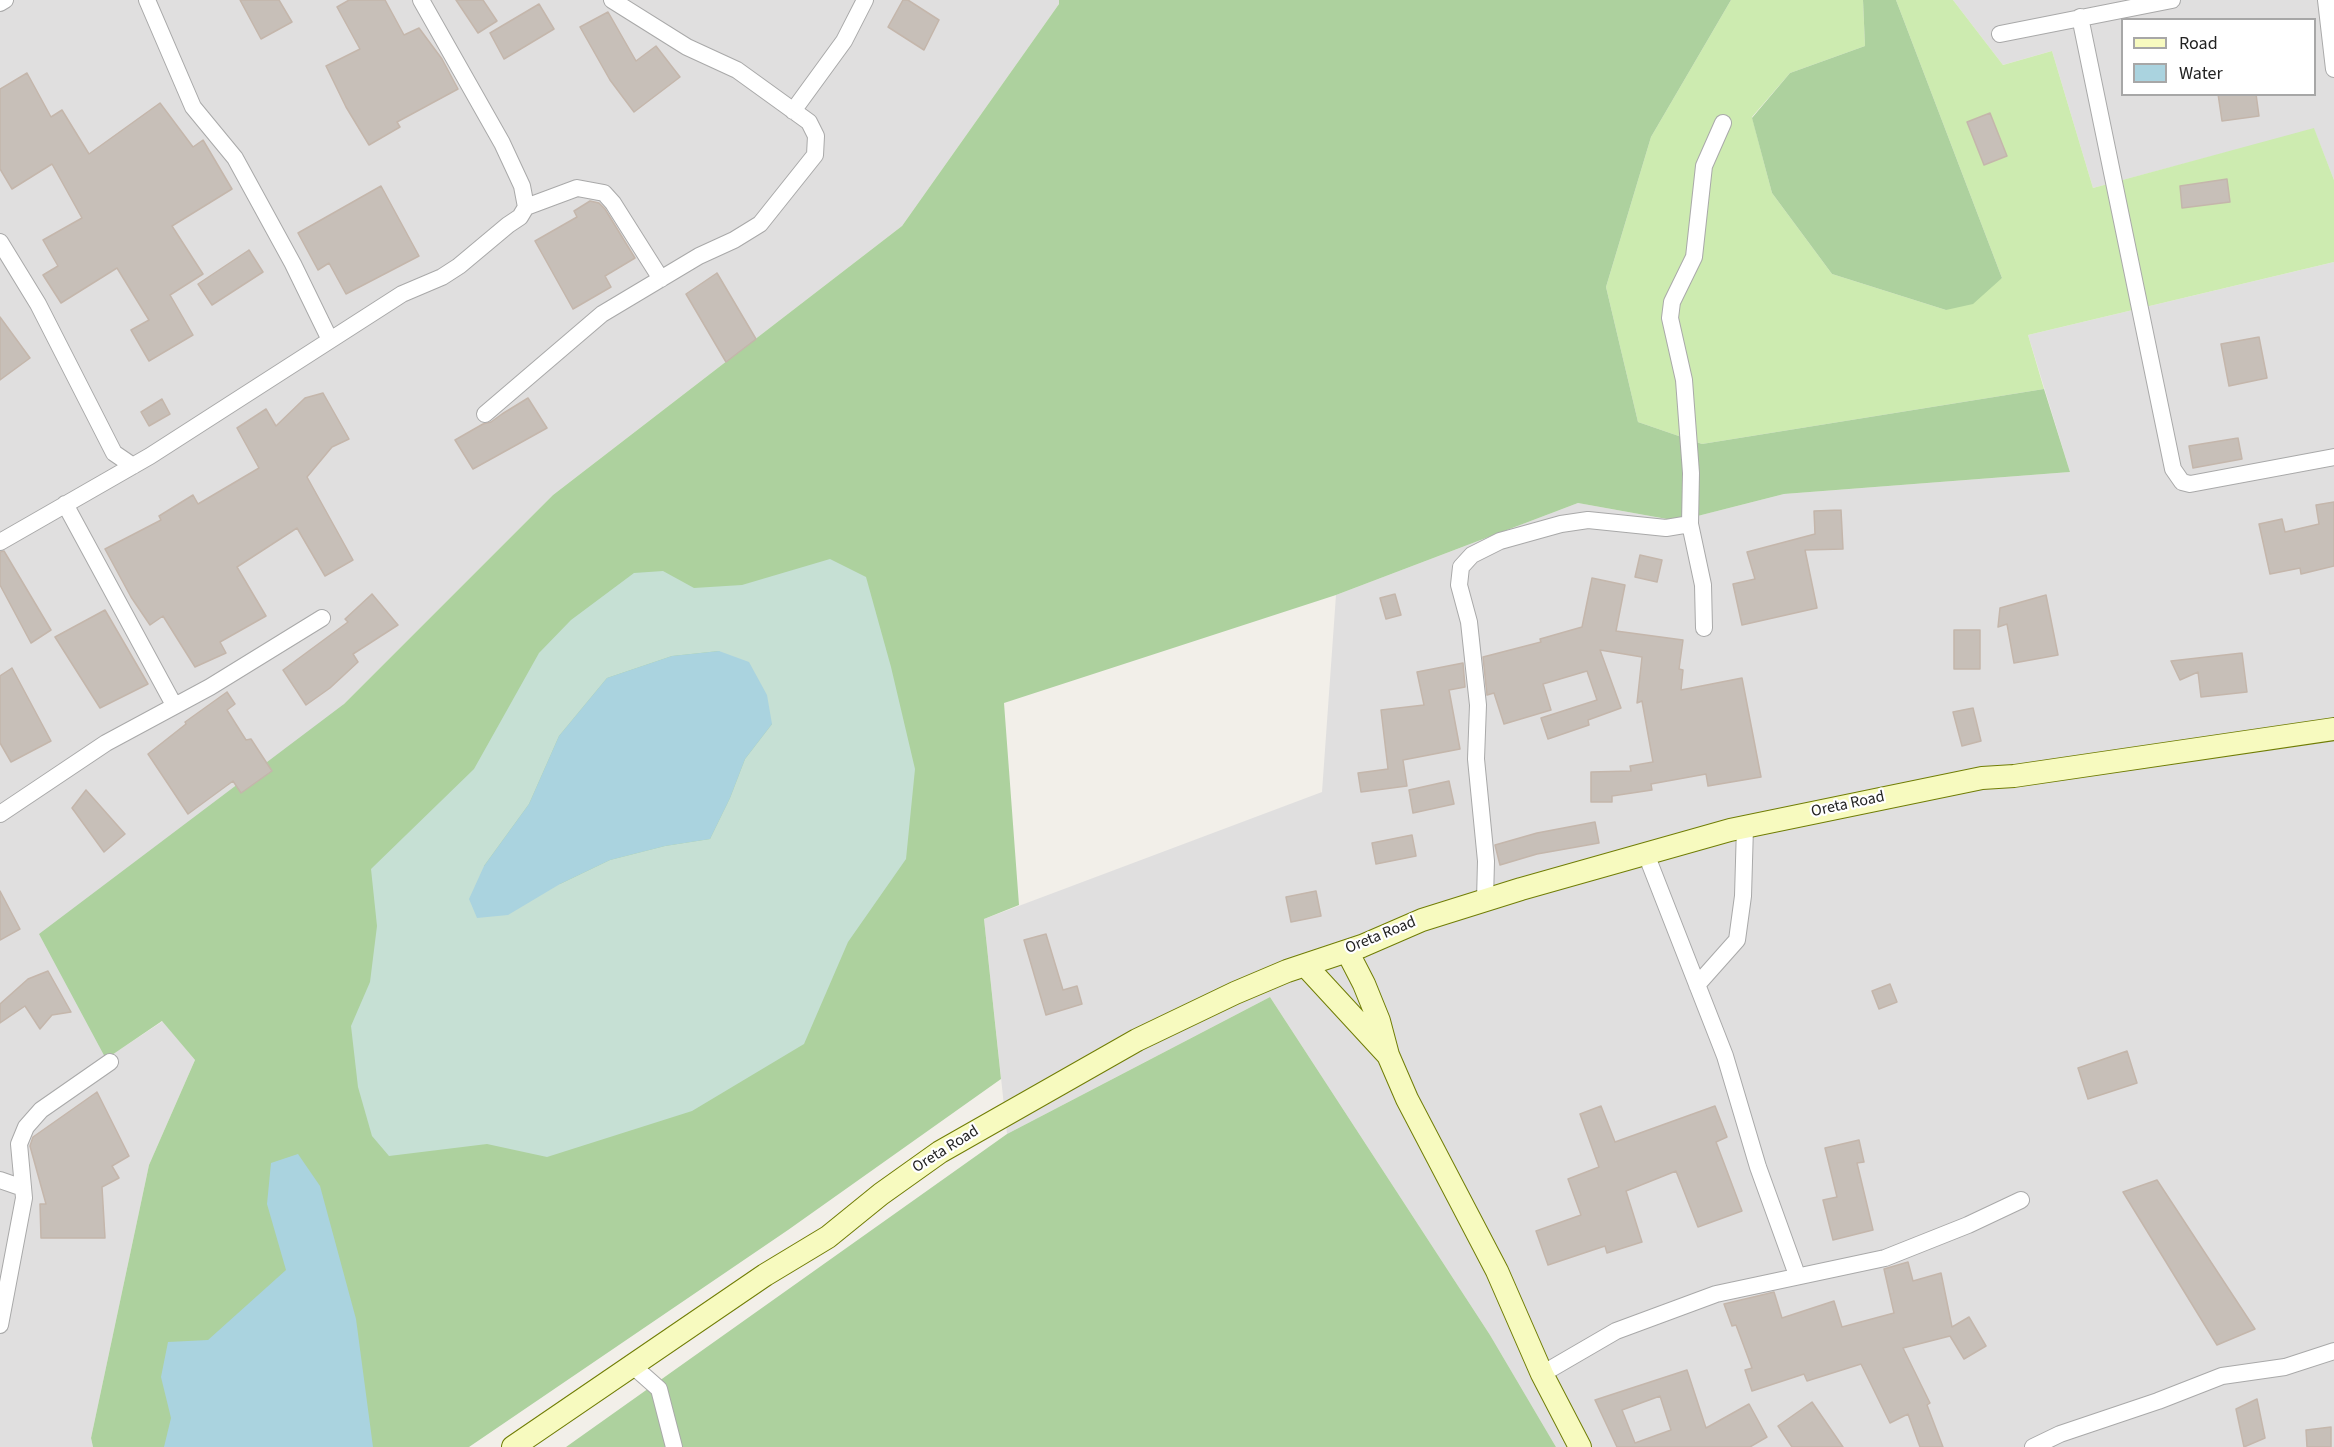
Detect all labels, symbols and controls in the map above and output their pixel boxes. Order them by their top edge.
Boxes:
legend [2121,18,2316,96]
text: Road [2179,31,2218,56]
text: Water [2179,61,2223,86]
street label: Oreta Road [1810,788,1886,822]
street label: Oreta Road [1343,913,1419,959]
street label: Oreta Road [909,1122,983,1178]

